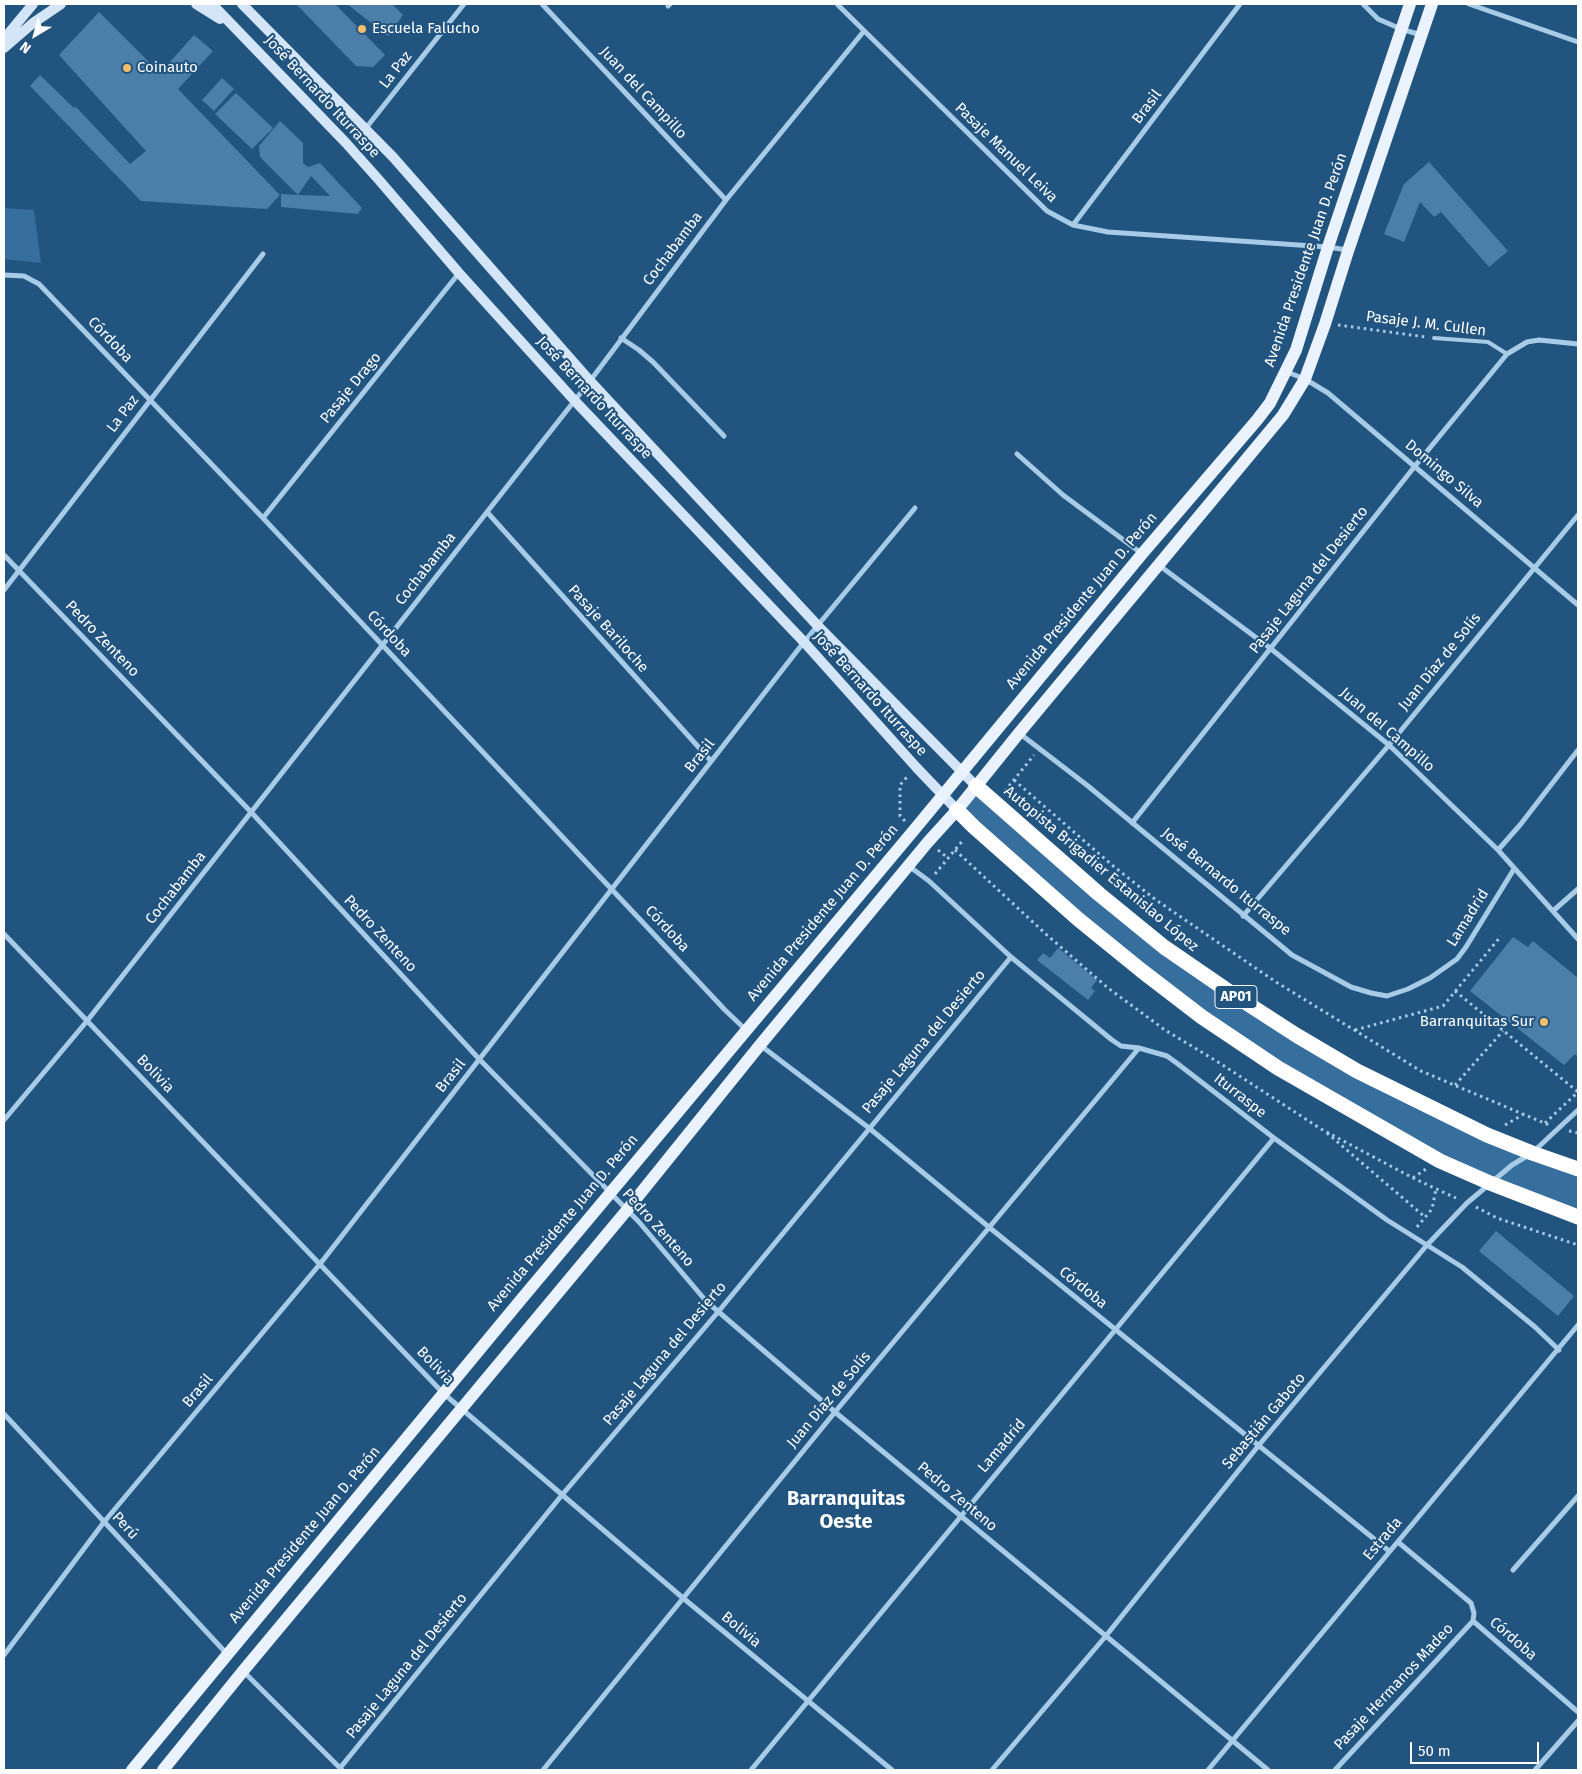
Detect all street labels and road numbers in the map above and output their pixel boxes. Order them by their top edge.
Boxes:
street label: José Bernardo Iturraspe [260,32,384,162]
street label: Juan del Campillo [596,43,690,143]
street label: La Paz [376,48,416,92]
street label: Brasil [1128,86,1166,128]
street label: Pasaje Manuel Leiva [951,99,1061,207]
street label: Avenida Presidente Juan D. Perón [1261,151,1351,369]
street label: Cochabamba [639,209,707,289]
street label: Pasaje J. M. Cullen [1365,308,1487,340]
street label: Córdoba [84,313,136,367]
street label: José Bernardo Iturraspe [532,333,656,463]
street label: Pasaje Drago [317,349,385,427]
street label: La Paz [103,392,143,436]
street label: Domingo Silva [1401,436,1487,512]
street label: Pasaje Laguna del Desierto [1246,503,1372,657]
street label: Avenida Presidente Juan D. Perón [1003,509,1161,693]
street label: Cochabamba [392,529,460,609]
street label: Pasaje Bariloche [564,581,652,677]
street label: Pedro Zenteno [61,597,143,681]
street label: Córdoba [363,607,415,661]
street label: Juan Díaz de Solís [1395,610,1485,714]
street label: José Bernardo Iturraspe [809,628,931,760]
street label: Juan del Campillo [1336,684,1438,776]
street label: Brasil [681,735,719,777]
street label: Autopista Brigadier Estanislao López [1000,782,1202,956]
street label: Avenida Presidente Juan D. Perón [744,821,902,1005]
street label: José Bernardo Iturraspe [1158,824,1294,940]
street label: Cochabamba [142,848,210,928]
street label: Lamadrid [1443,886,1493,950]
street label: Pedro Zenteno [340,892,420,976]
street label: Córdoba [641,902,693,956]
street label: Pasaje Laguna del Desierto [859,966,989,1118]
road number: AP01 [1215,986,1257,1009]
street label: Bolivia [132,1051,178,1097]
street label: Brasil [432,1055,470,1097]
street label: Iturraspe [1210,1070,1270,1122]
street label: Avenida Presidente Juan D. Perón [484,1131,642,1315]
street label: Pedro Zenteno [618,1185,698,1271]
street label: Córdoba [1055,1263,1111,1313]
street label: Pasaje Laguna del Desierto [600,1278,730,1430]
street label: Bolivia [412,1343,458,1389]
street label: Juan Díaz de Solís [783,1348,875,1452]
street label: Sebastián Gaboto [1219,1369,1309,1473]
street label: Brasil [179,1371,217,1411]
street label: Lamadrid [974,1416,1030,1476]
street label: Avenida Presidente Juan D. Perón [226,1443,384,1627]
street label: Pedro Zenteno [913,1458,1001,1536]
street label: Perú [108,1509,142,1543]
street label: Estrada [1360,1514,1406,1564]
street label: Pasaje Laguna del Desierto [343,1590,471,1742]
street label: Bolivia [717,1608,765,1652]
street label: Córdoba [1486,1614,1540,1664]
street label: Pasaje Hermanos Madeo [1331,1620,1457,1754]

